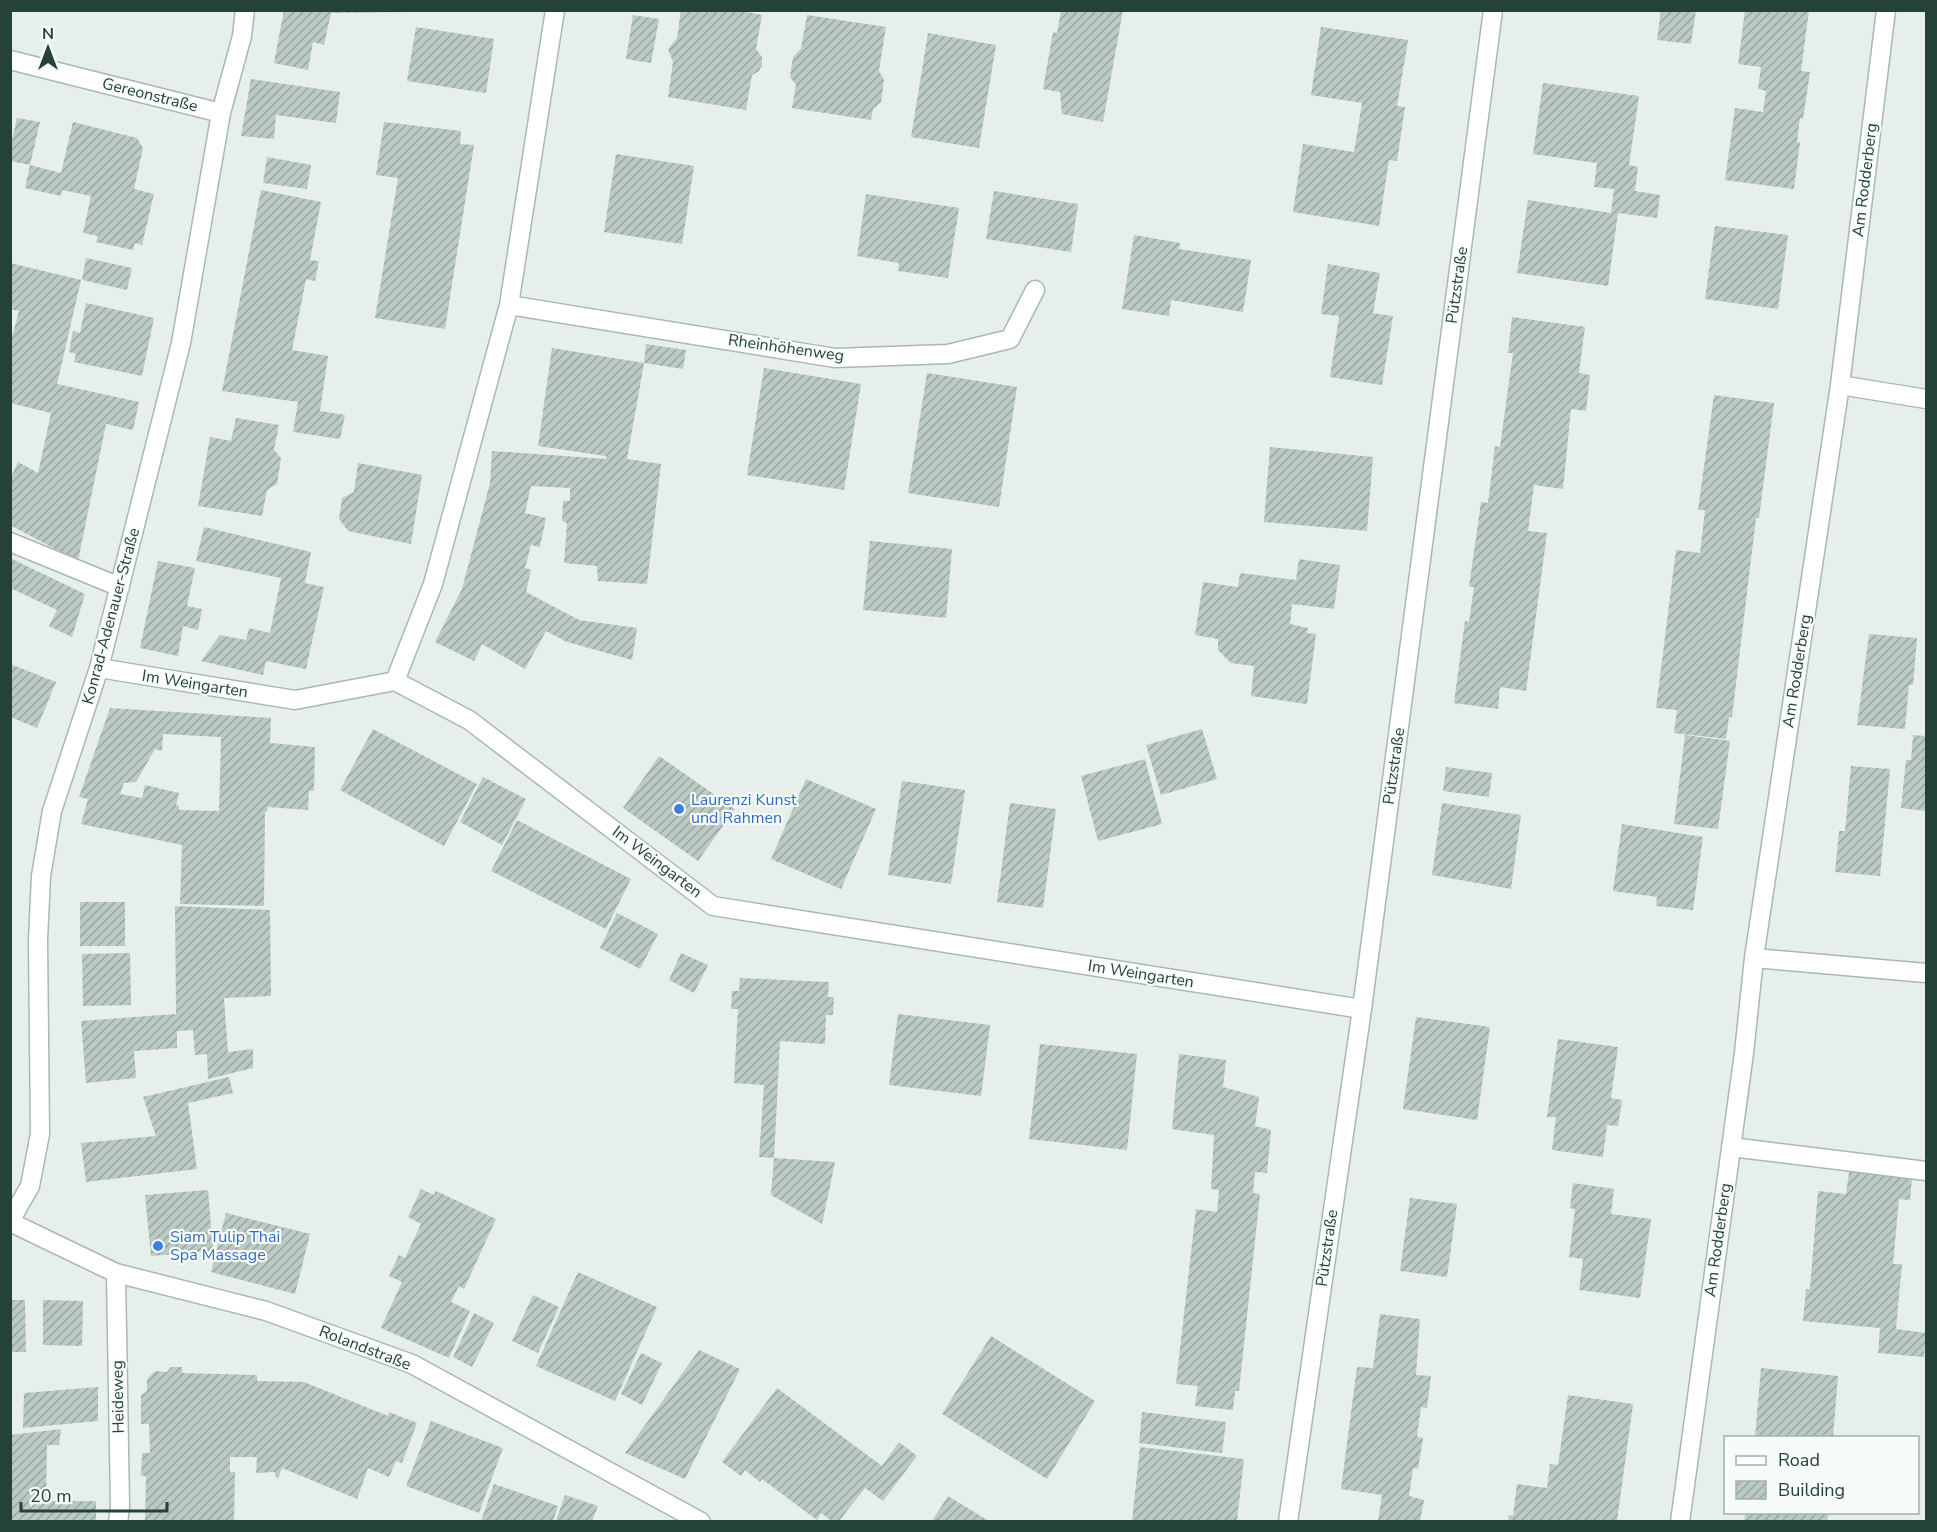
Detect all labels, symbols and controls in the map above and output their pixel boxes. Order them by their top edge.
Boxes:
north arrow [18,18,78,78]
text: N [42,23,54,45]
street label: Gereonstraße [100,72,200,118]
street label: Am Rodderberg [1847,122,1883,238]
street label: Pützstraße [1441,245,1473,325]
street label: Rheinhöhenweg [727,329,845,367]
street label: Konrad-Adenauer-Straße [77,525,145,707]
street label: Am Rodderberg [1777,613,1817,729]
street label: Im Weingarten [140,665,250,703]
street label: Pützstraße [1378,726,1410,806]
place label: Laurenzi Kunst und Rahmen [691,789,797,829]
marker: Laurenzi Kunst und Rahmen [672,802,686,816]
street label: Im Weingarten [608,821,706,903]
street label: Im Weingarten [1086,955,1196,993]
street label: Am Rodderberg [1699,1182,1737,1298]
street label: Pützstraße [1311,1208,1343,1288]
place label: Siam Tulip Thai Spa Massage [170,1226,280,1266]
marker: Siam Tulip Thai Spa Massage [151,1239,165,1253]
street label: Rolandstraße [316,1320,414,1376]
street label: Heideweg [106,1360,130,1434]
legend [1724,1436,1919,1514]
text: Road [1778,1448,1820,1472]
scale bar [21,1475,166,1513]
text: Building [1778,1478,1845,1502]
text: 20 m [30,1484,72,1508]

